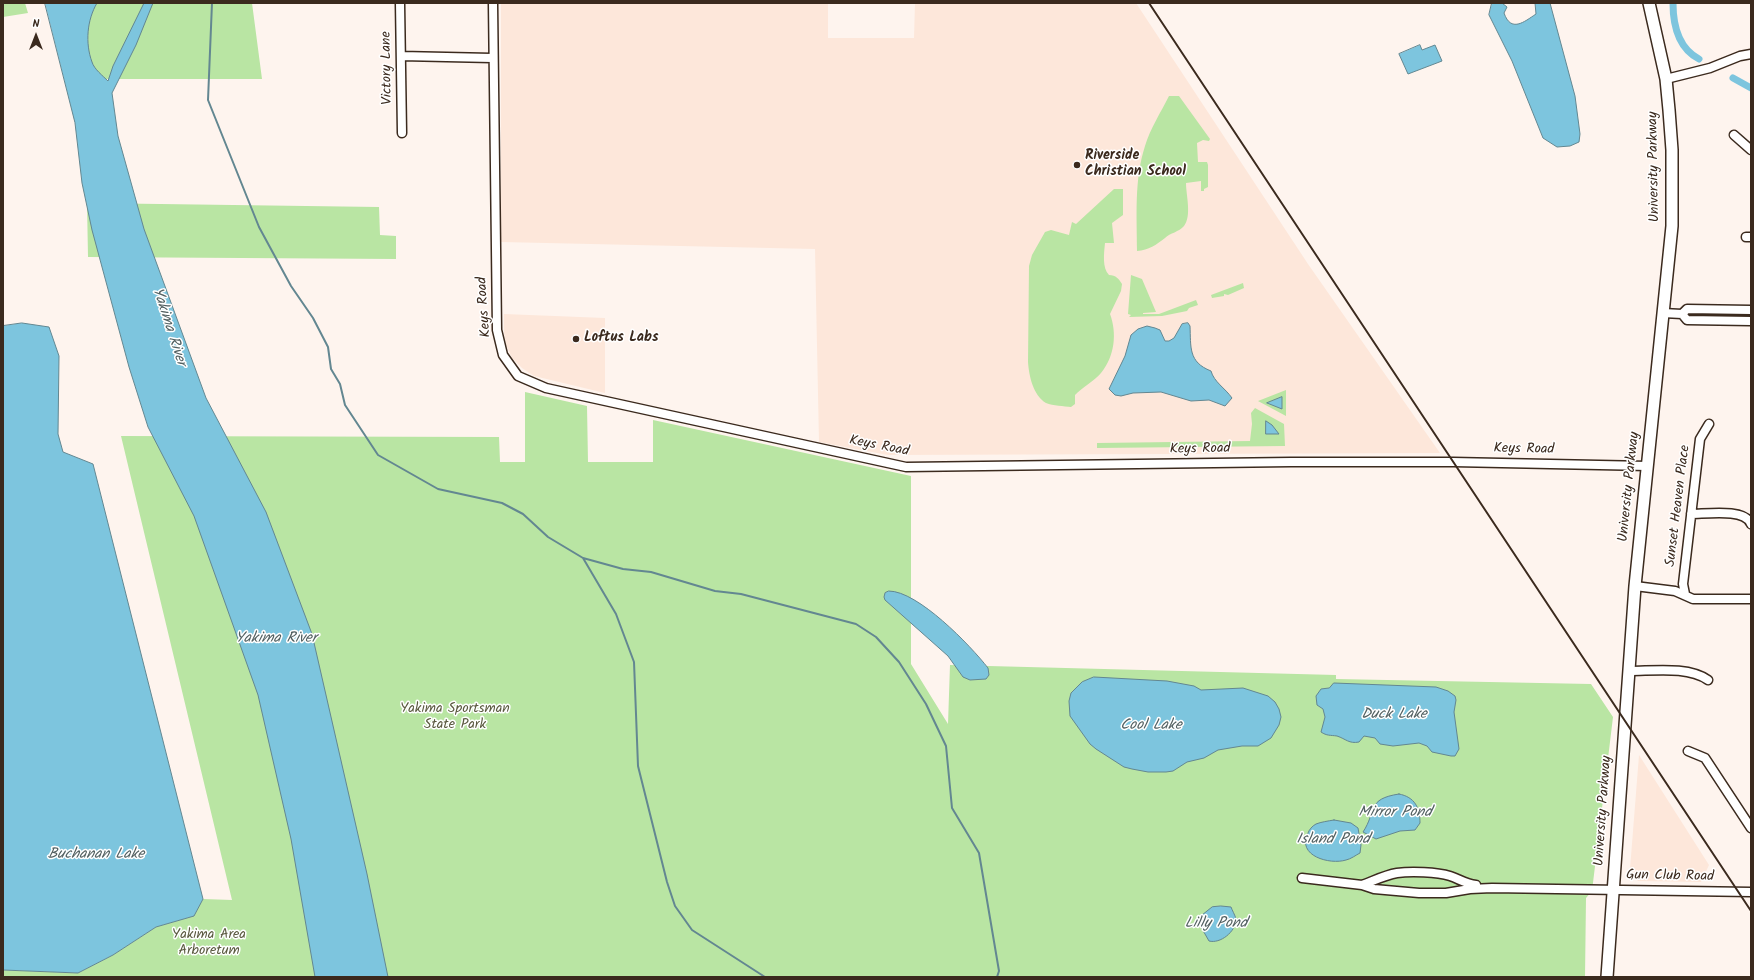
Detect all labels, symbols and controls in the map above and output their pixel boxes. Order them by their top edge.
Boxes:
text: N [33,15,39,33]
north arrow [16,16,56,56]
street label: Victory Lane [379,31,397,105]
street label: University Parkway [1646,111,1664,223]
place label: Riverside Christian School [1085,149,1186,182]
marker: Riverside Christian School [1072,160,1082,170]
street label: Keys Road [475,276,495,338]
water label: Yakima River [147,285,189,369]
place label: Loftus Labs [584,331,658,347]
marker: Loftus Labs [571,334,581,344]
street label: University Parkway [1616,431,1644,543]
street label: Keys Road [848,433,910,461]
street label: Keys Road [1169,441,1231,459]
street label: Keys Road [1493,441,1555,459]
street label: Sunset Heaven Place [1663,444,1695,568]
water label: Yakima River [235,630,317,648]
park label: Yakima Sportsman State Park [400,702,510,734]
water label: Duck Lake [1361,706,1427,724]
water label: Cool Lake [1120,717,1182,735]
street label: University Parkway [1592,755,1616,867]
water label: Mirror Pond [1358,804,1432,822]
water label: Island Pond [1296,831,1370,849]
water label: Buchanan Lake [48,846,144,864]
street label: Gun Club Road [1626,868,1714,886]
water label: Lilly Pond [1185,915,1247,933]
park label: Yakima Area Arboretum [172,928,246,960]

